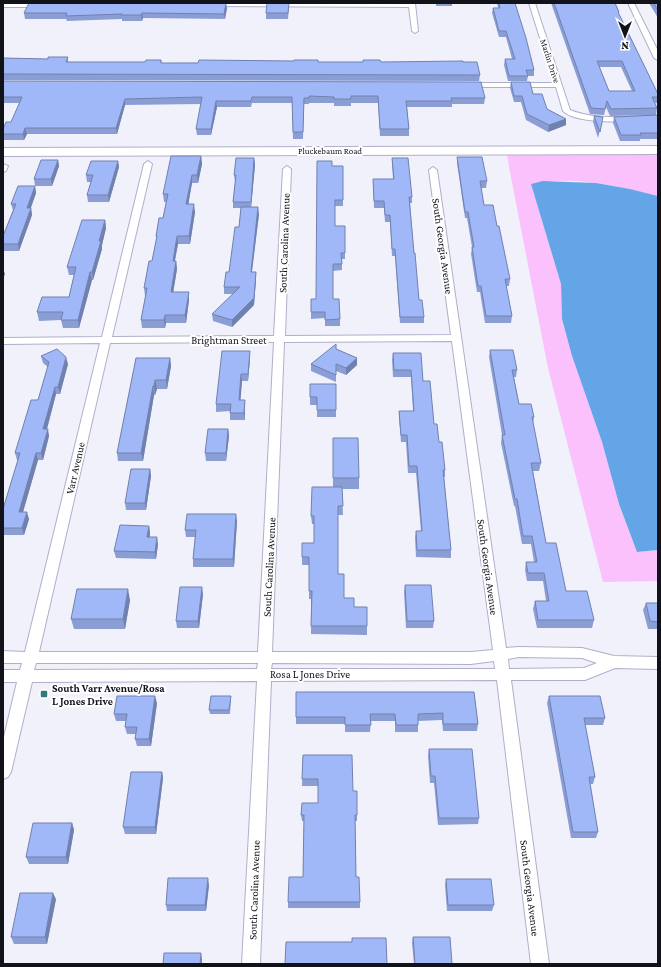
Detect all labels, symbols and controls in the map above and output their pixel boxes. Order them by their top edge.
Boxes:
north arrow [605,16,645,56]
street label: Marlin Drive [538,38,562,84]
text: N [621,40,629,52]
street label: Pluckebaum Road [298,146,362,156]
street label: South Carolina Avenue [276,193,292,293]
street label: South Georgia Avenue [429,197,456,295]
street label: Brightman Street [191,334,267,347]
street label: Varr Avenue [63,441,87,495]
street label: South Carolina Avenue [260,517,278,617]
street label: South Georgia Avenue [474,518,501,616]
street label: Rosa L Jones Drive [270,668,350,681]
place label: South Varr Avenue/Rosa L Jones Drive [52,682,165,707]
marker: South Varr Avenue/Rosa L Jones Drive [39,689,49,699]
street label: South Georgia Avenue [517,839,542,937]
street label: South Carolina Avenue [246,840,262,940]

